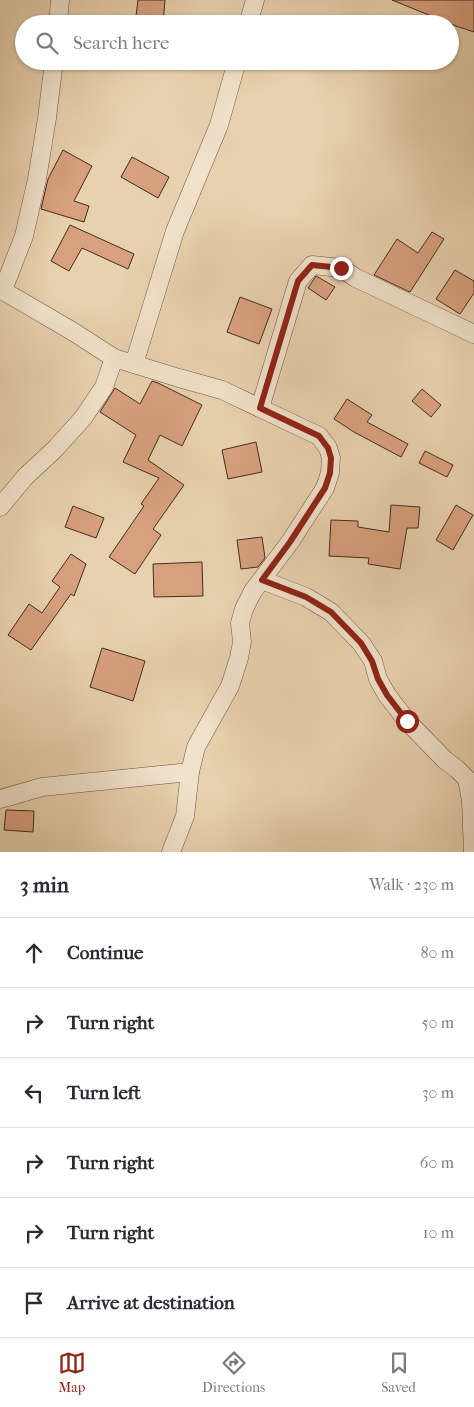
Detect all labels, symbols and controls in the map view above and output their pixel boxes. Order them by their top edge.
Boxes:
search box [15,15,459,70]
icon: search [33,29,61,57]
text: Search here [73,32,169,54]
route end [330,257,353,280]
route start [396,710,419,733]
text: 3 min [20,873,69,897]
text: Walk · 230 m [369,875,454,894]
icon: ahead [20,939,48,967]
text: Continue [67,942,143,964]
text: 80 m [420,943,454,962]
icon: right [20,1009,48,1037]
text: Turn right [67,1012,154,1034]
text: 50 m [422,1013,454,1032]
icon: left [20,1079,48,1107]
text: Turn left [67,1082,141,1104]
text: 30 m [422,1083,454,1102]
icon: right [20,1149,48,1177]
text: Turn right [67,1152,154,1174]
text: 60 m [420,1153,454,1172]
icon: right [20,1219,48,1247]
text: Turn right [67,1222,154,1244]
text: 10 m [423,1223,454,1242]
icon: arrive [20,1289,48,1317]
text: Arrive at destination [67,1292,235,1314]
tab: Map [58,1349,86,1396]
tab: Directions [202,1349,265,1396]
tab: Saved [381,1349,416,1396]

